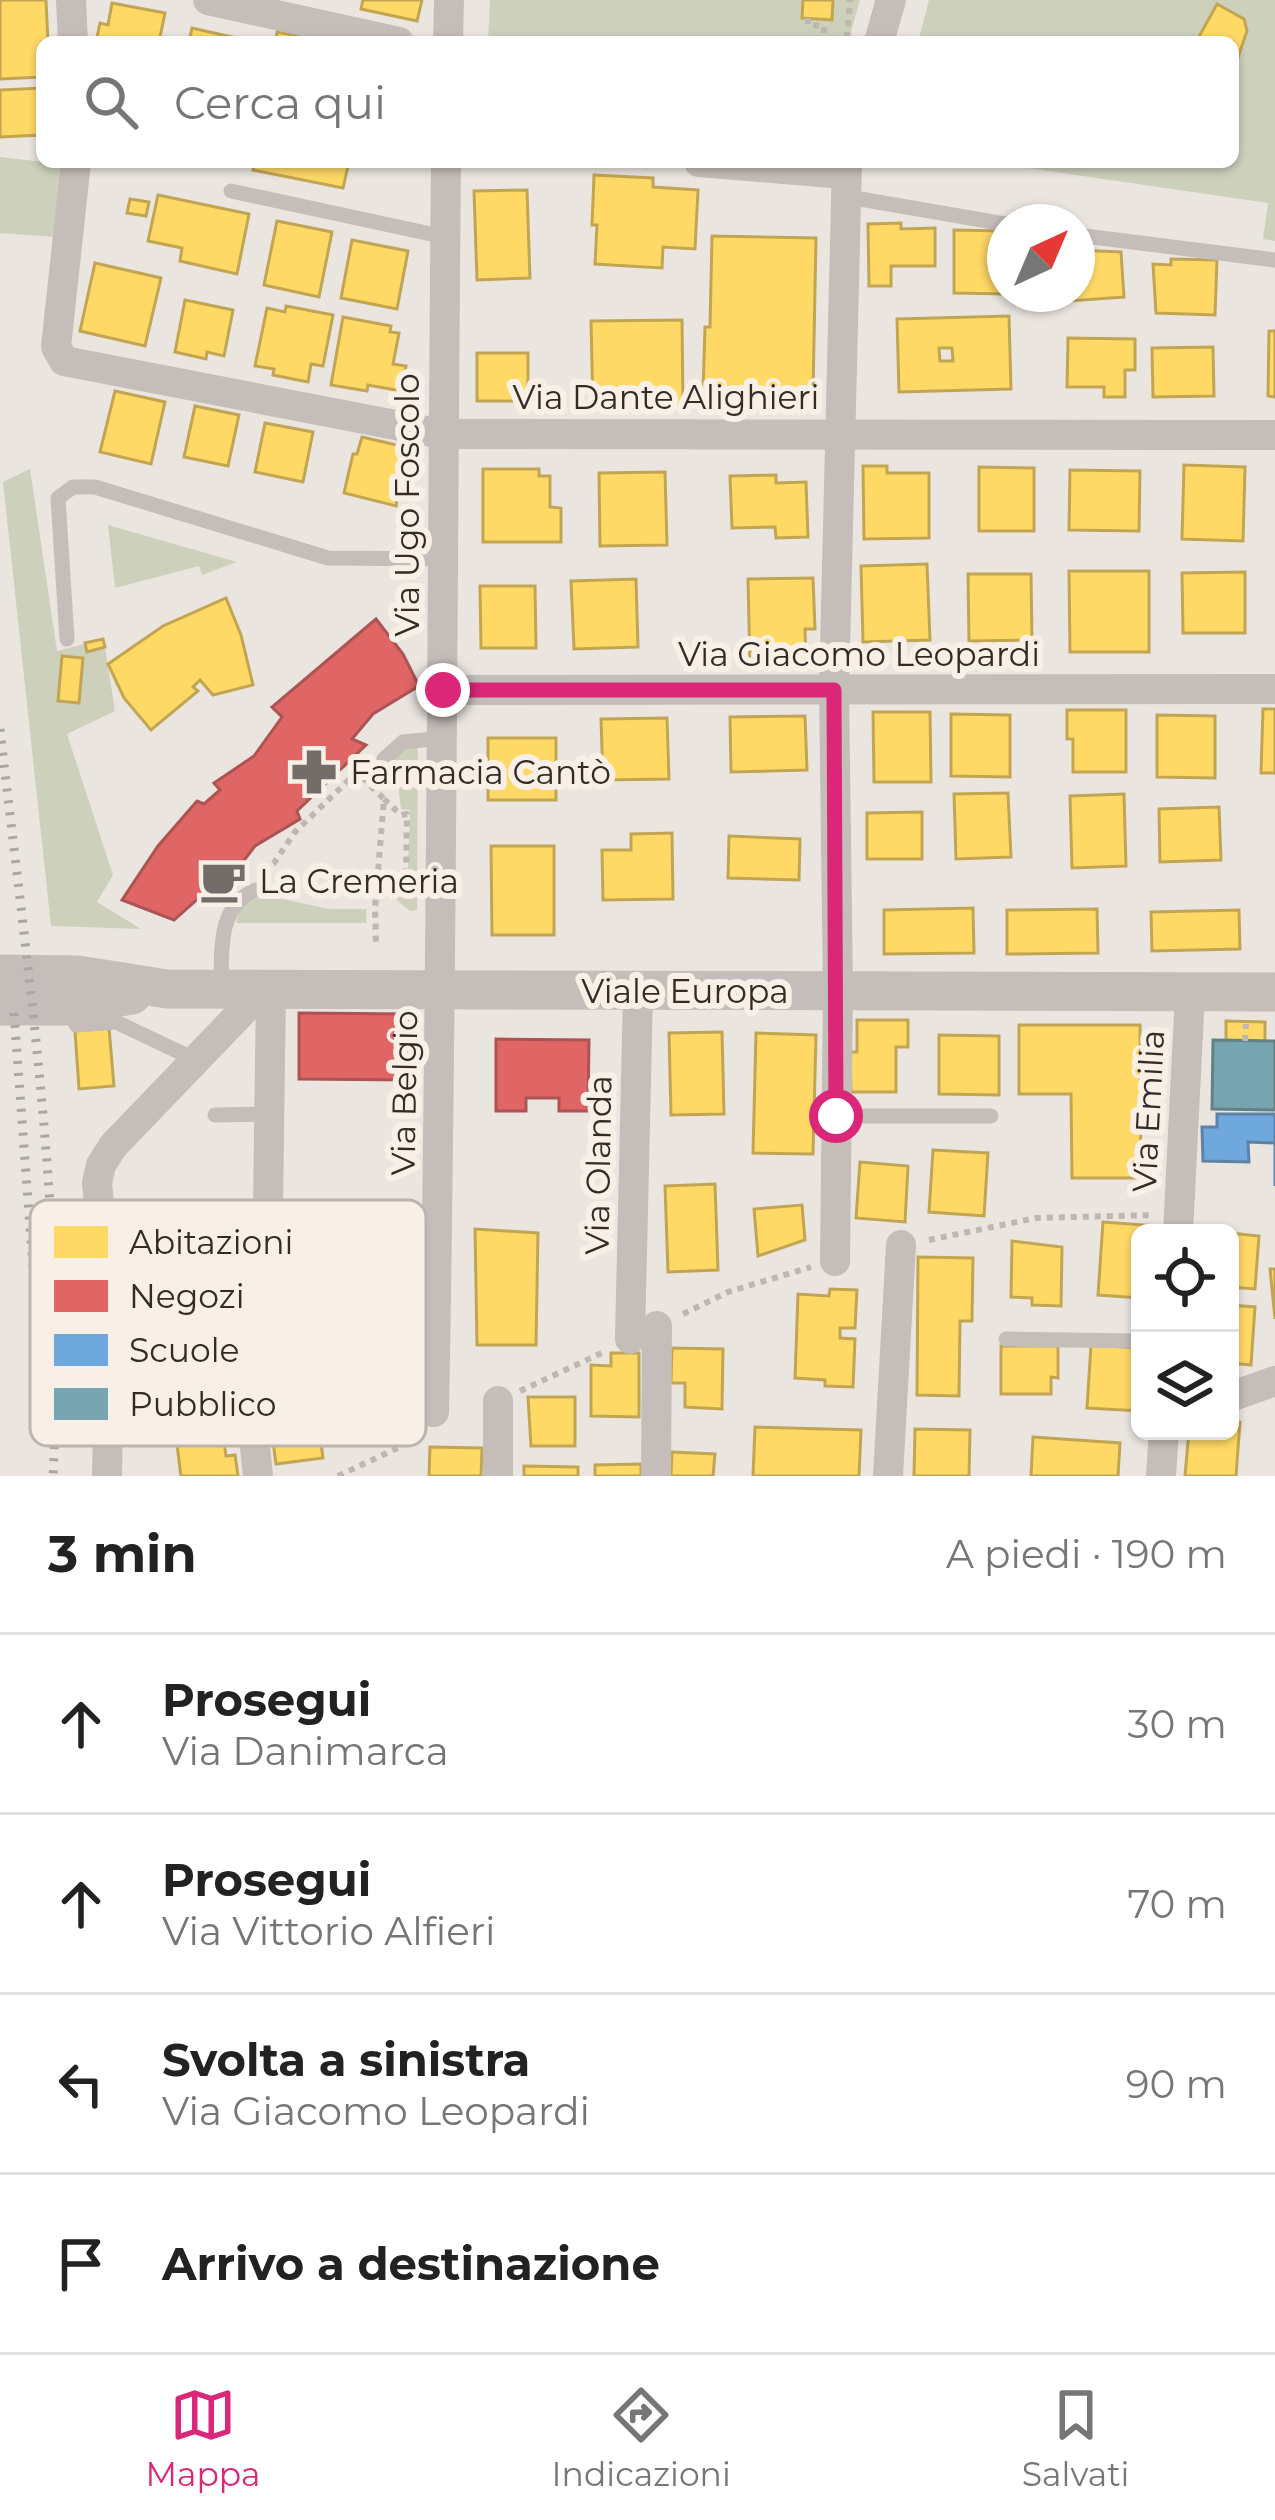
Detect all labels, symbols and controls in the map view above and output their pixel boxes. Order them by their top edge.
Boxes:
search box [36,36,1239,168]
icon: search [78,69,144,135]
text: Cerca qui [174,75,386,130]
north arrow [987,204,1095,312]
street label: Via Ugo Foscolo [387,373,427,637]
street label: Via Dante Alighieri [513,377,819,417]
street label: Via Giacomo Leopardi [678,634,1040,674]
route end [416,663,470,717]
pharmacy icon: Farmacia Cantò [289,747,339,797]
place label: Farmacia Cantò [350,752,611,792]
cafe icon: La Cremeria [198,856,248,906]
place label: La Cremeria [259,861,459,901]
street label: Viale Europa [581,971,789,1011]
street label: Via Belgio [383,1010,425,1176]
street label: Via Emilia [1124,1029,1172,1193]
street label: Via Olanda [576,1075,620,1255]
route start [809,1089,863,1143]
legend [30,1200,426,1446]
text: Abitazioni [129,1222,293,1262]
map controls [1131,1224,1239,1440]
button: locate [1131,1224,1239,1332]
text: Negozi [129,1276,245,1316]
text: Scuole [129,1330,240,1370]
button: layers [1131,1332,1239,1440]
text: Pubblico [129,1384,276,1424]
text: 3 min [48,1523,197,1585]
text: A piedi · 190 m [946,1530,1227,1578]
text: Prosegui [162,1672,371,1727]
icon: ahead [48,1691,114,1757]
text: 30 m [1128,1700,1227,1748]
text: Via Danimarca [162,1727,449,1775]
text: Prosegui [162,1852,371,1907]
icon: ahead [48,1871,114,1937]
text: 70 m [1127,1880,1227,1928]
text: Via Vittorio Alfieri [162,1907,496,1955]
text: Svolta a sinistra [162,2032,530,2087]
icon: left [48,2051,114,2117]
text: 90 m [1126,2060,1227,2108]
text: Via Giacomo Leopardi [162,2087,590,2135]
icon: arrive [48,2231,114,2297]
text: Arrivo a destinazione [162,2236,660,2291]
tab: Mappa [146,2382,261,2494]
tab: Indicazioni [552,2382,731,2494]
tab: Salvati [1022,2382,1129,2494]

